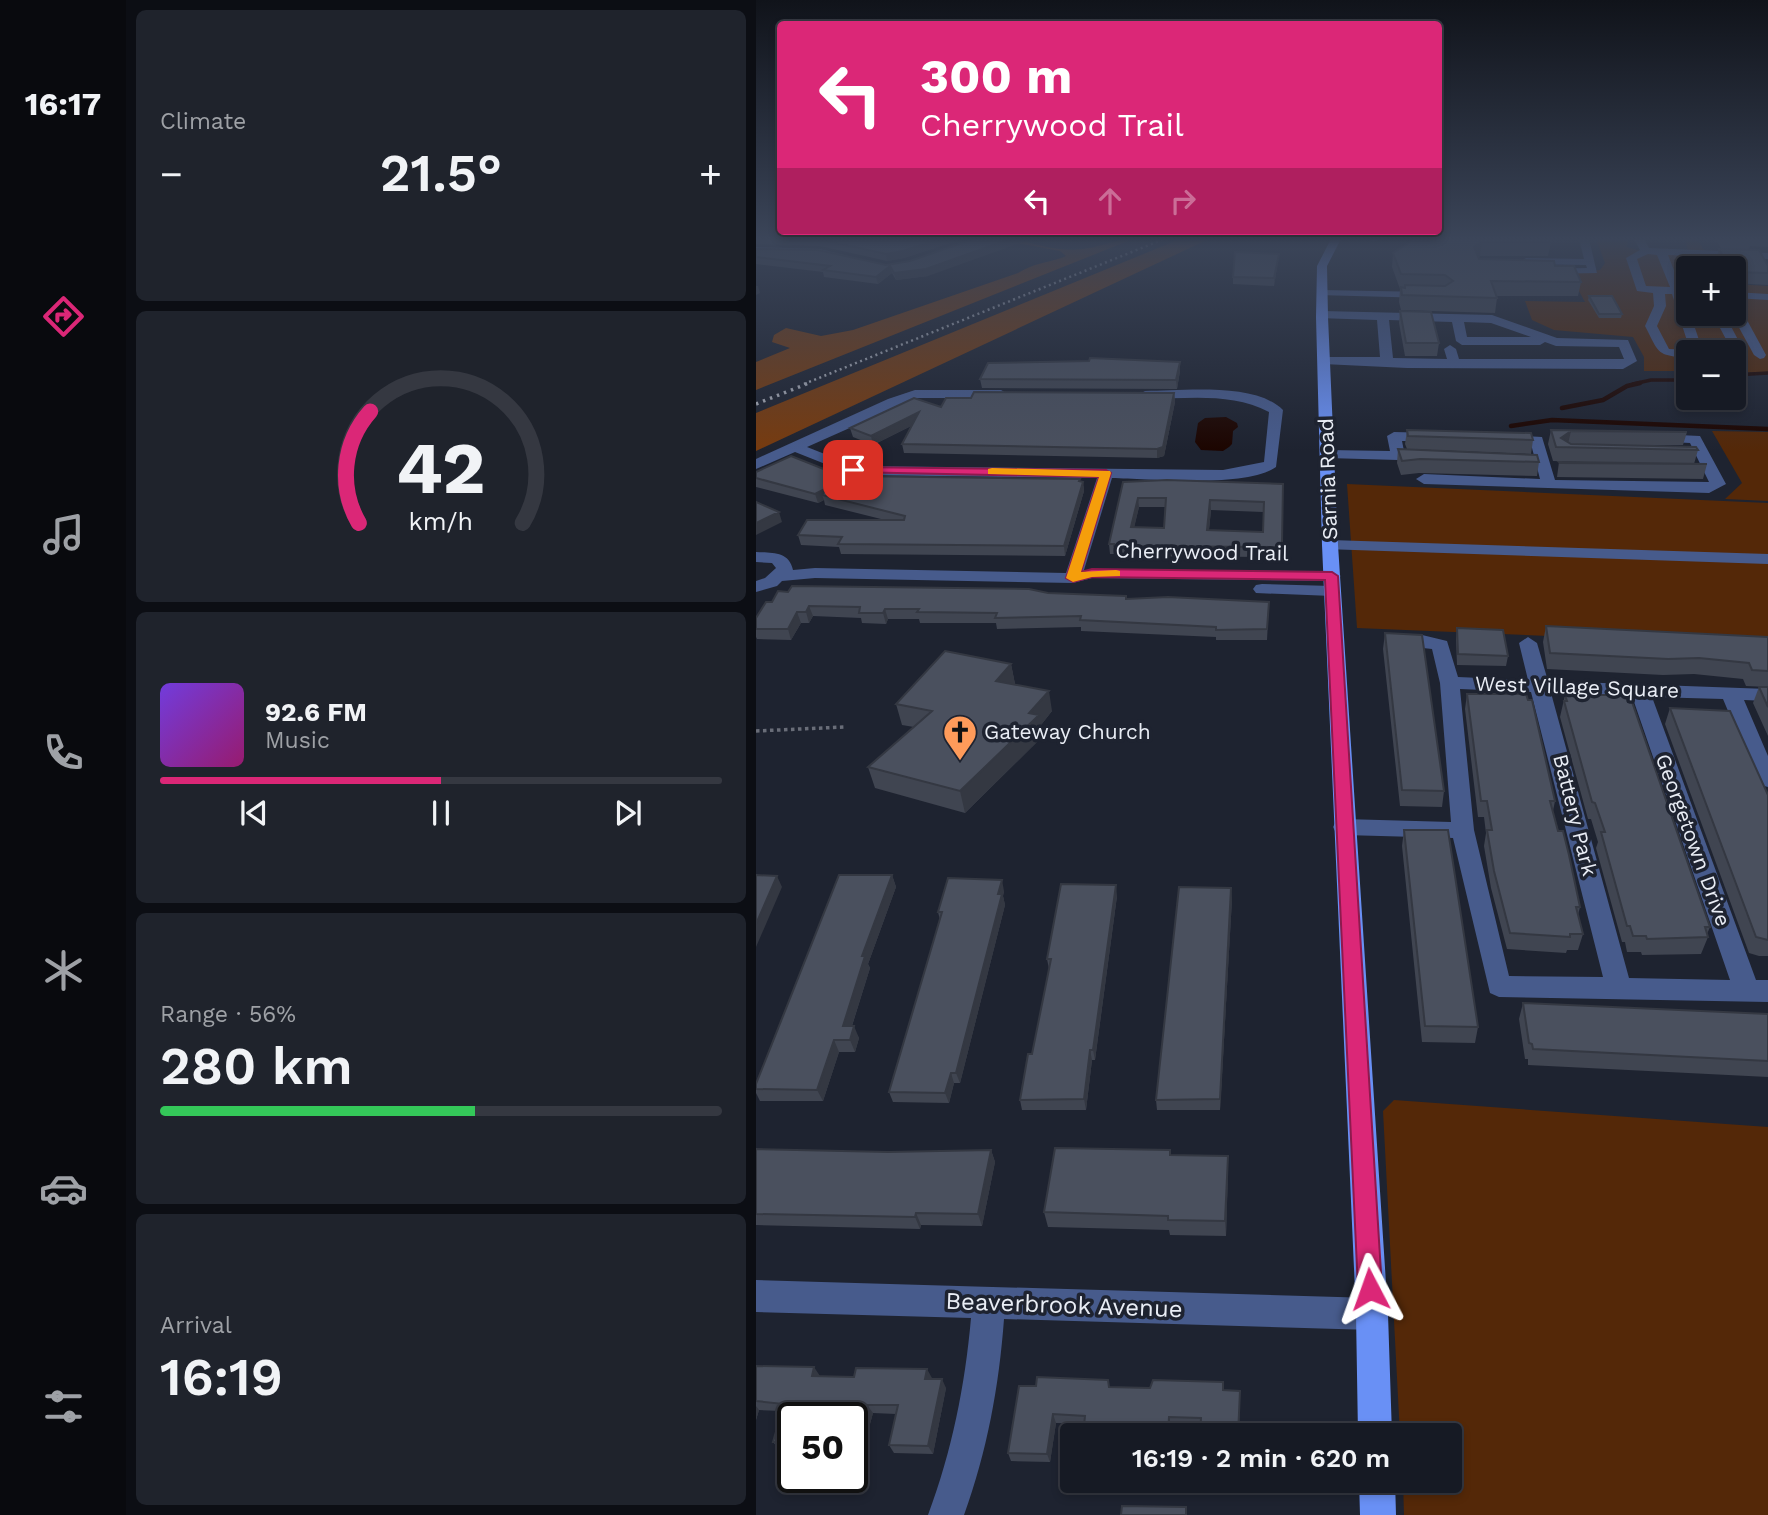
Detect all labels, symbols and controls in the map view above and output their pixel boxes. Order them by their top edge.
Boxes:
text: 300 m [920,47,1072,105]
icon: left [805,49,896,140]
text: 16:17 [25,85,101,123]
text: Cherrywood Trail [920,106,1184,144]
text: Climate [160,108,246,135]
text: 21.5° [380,143,502,204]
text: − [160,152,183,196]
text: + [699,152,722,196]
icon: left [1018,182,1056,220]
icon: ahead [1091,182,1129,220]
icon: right [1164,182,1202,220]
map controls [1676,256,1746,410]
button: + [1676,256,1746,326]
icon: directions [39,292,88,341]
button: − [1676,340,1746,410]
street label: Sarnia Road [1313,418,1342,540]
text: 42 [396,425,486,511]
pin [823,440,883,500]
icon: arrive [834,451,872,489]
text: km/h [409,506,473,535]
icon: music [39,510,88,559]
street label: Cherrywood Trail [1115,537,1289,566]
street label: West Village Square [1475,670,1679,703]
text: 92.6 FM [265,697,367,727]
church icon: Gateway Church [941,713,979,762]
place label: Gateway Church [984,719,1151,744]
text: Music [265,727,330,754]
icon: phone [39,728,88,777]
street label: Georgetown Drive [1651,750,1736,930]
street label: Battery Park [1548,751,1603,879]
icon: previous [235,794,273,832]
icon: pause [422,794,460,832]
icon: next [609,794,647,832]
icon: climate [39,946,88,995]
text: Range · 56% [160,1001,296,1028]
text: 280 km [160,1036,353,1097]
icon: car [39,1164,88,1213]
position arrow [1333,1252,1407,1326]
street label: Beaverbrook Avenue [945,1287,1183,1323]
text: Arrival [160,1312,232,1339]
text: 16:19 [160,1347,283,1408]
icon: filters [39,1382,88,1431]
speed limit sign: 50 [777,1402,868,1493]
text: 16:19 · 2 min · 620 m [1132,1443,1390,1473]

